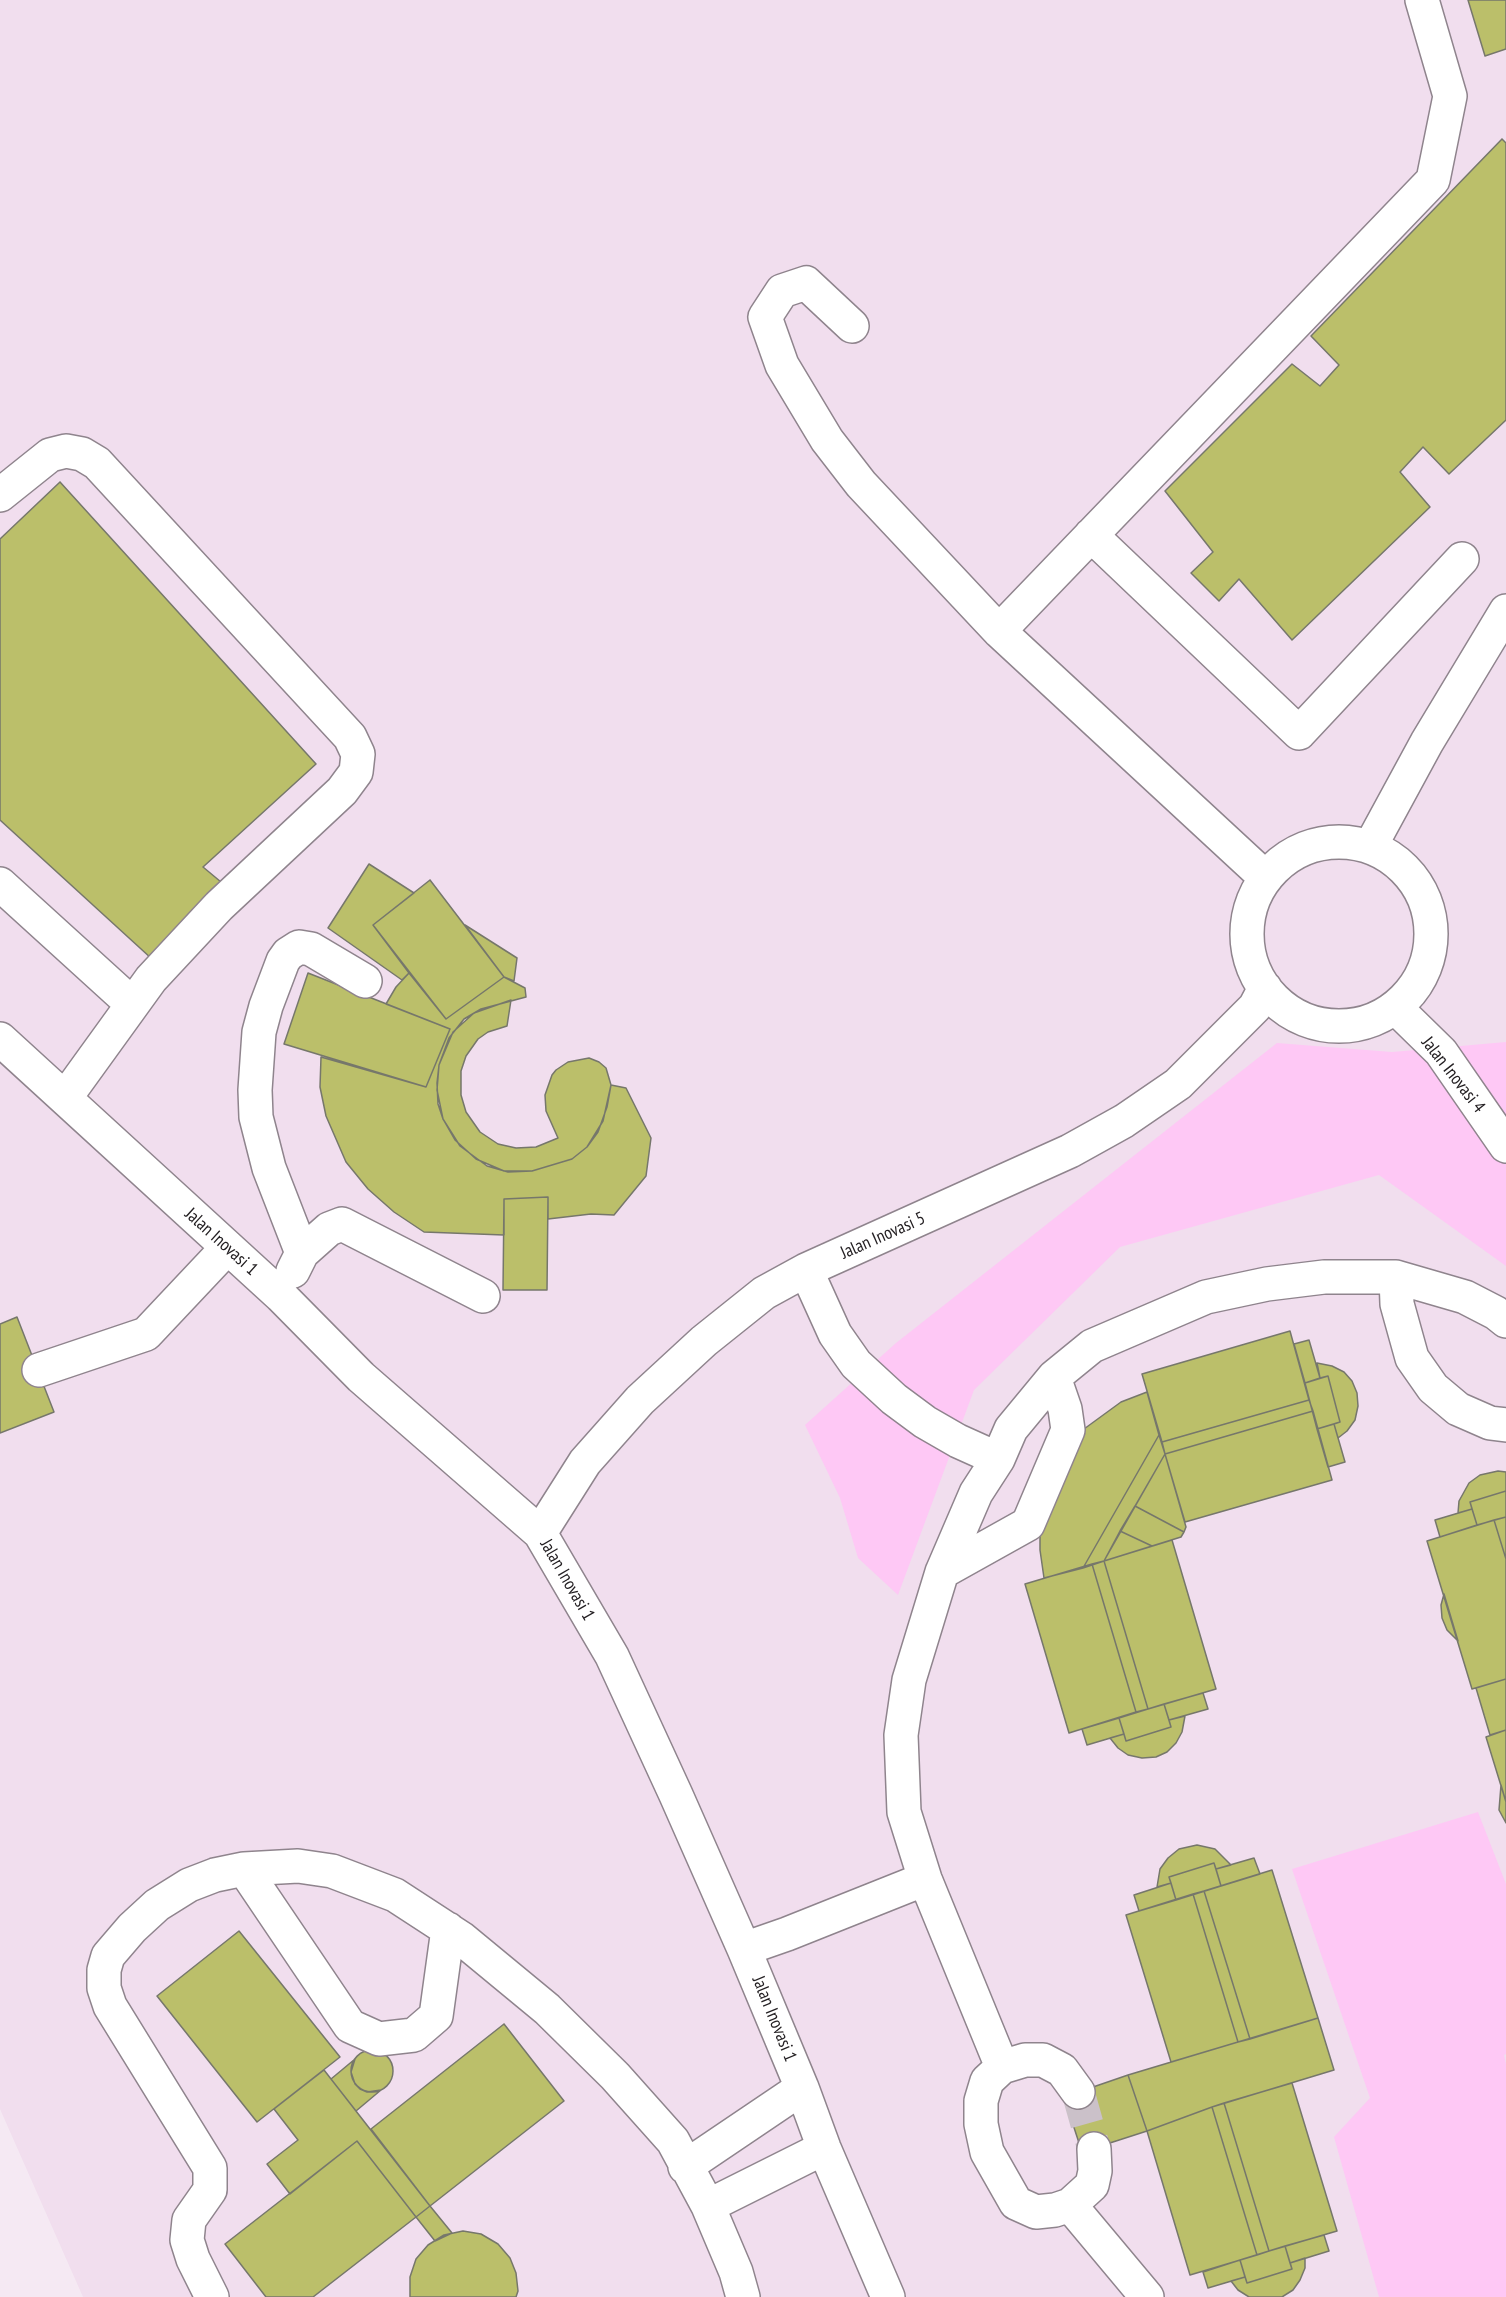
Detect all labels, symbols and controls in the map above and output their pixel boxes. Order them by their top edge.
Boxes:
street label: Jalan Inovasi 4 [1417,1033,1489,1117]
street label: Jalan Inovasi 1 [180,1204,262,1280]
street label: Jalan Inovasi 5 [837,1208,929,1264]
street label: Jalan Inovasi 1 [535,1535,599,1625]
street label: Jalan Inovasi 1 [747,1973,801,2065]

